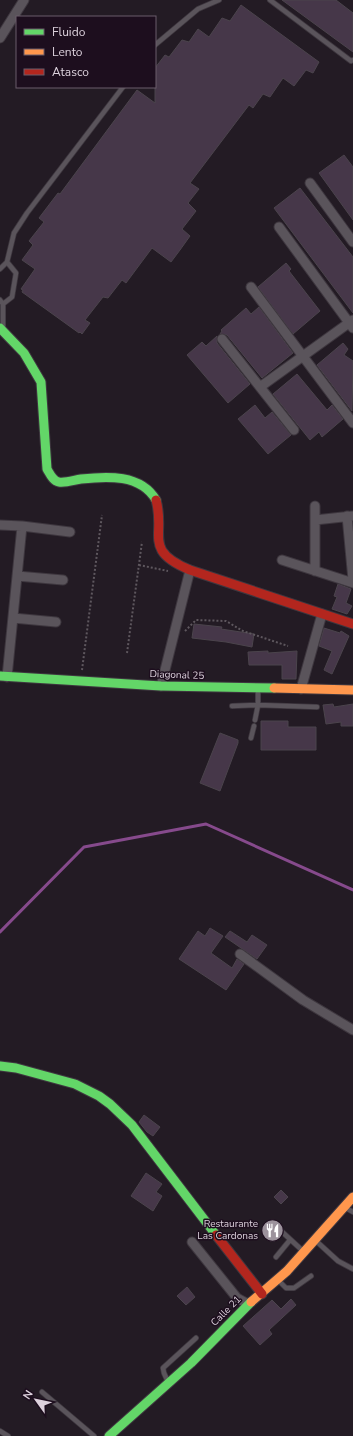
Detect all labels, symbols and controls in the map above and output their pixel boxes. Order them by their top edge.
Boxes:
legend [16,16,156,88]
text: Fluido [52,24,86,40]
text: Lento [52,44,83,60]
text: Atasco [52,64,89,80]
street label: Diagonal 25 [149,667,205,683]
place label: Restaurante Las Cardonas [197,1217,258,1243]
restaurant icon: Restaurante Las Cardonas [260,1217,286,1243]
street label: Calle 21 [208,1293,244,1329]
north arrow [16,1380,56,1420]
text: N [20,1387,37,1402]

